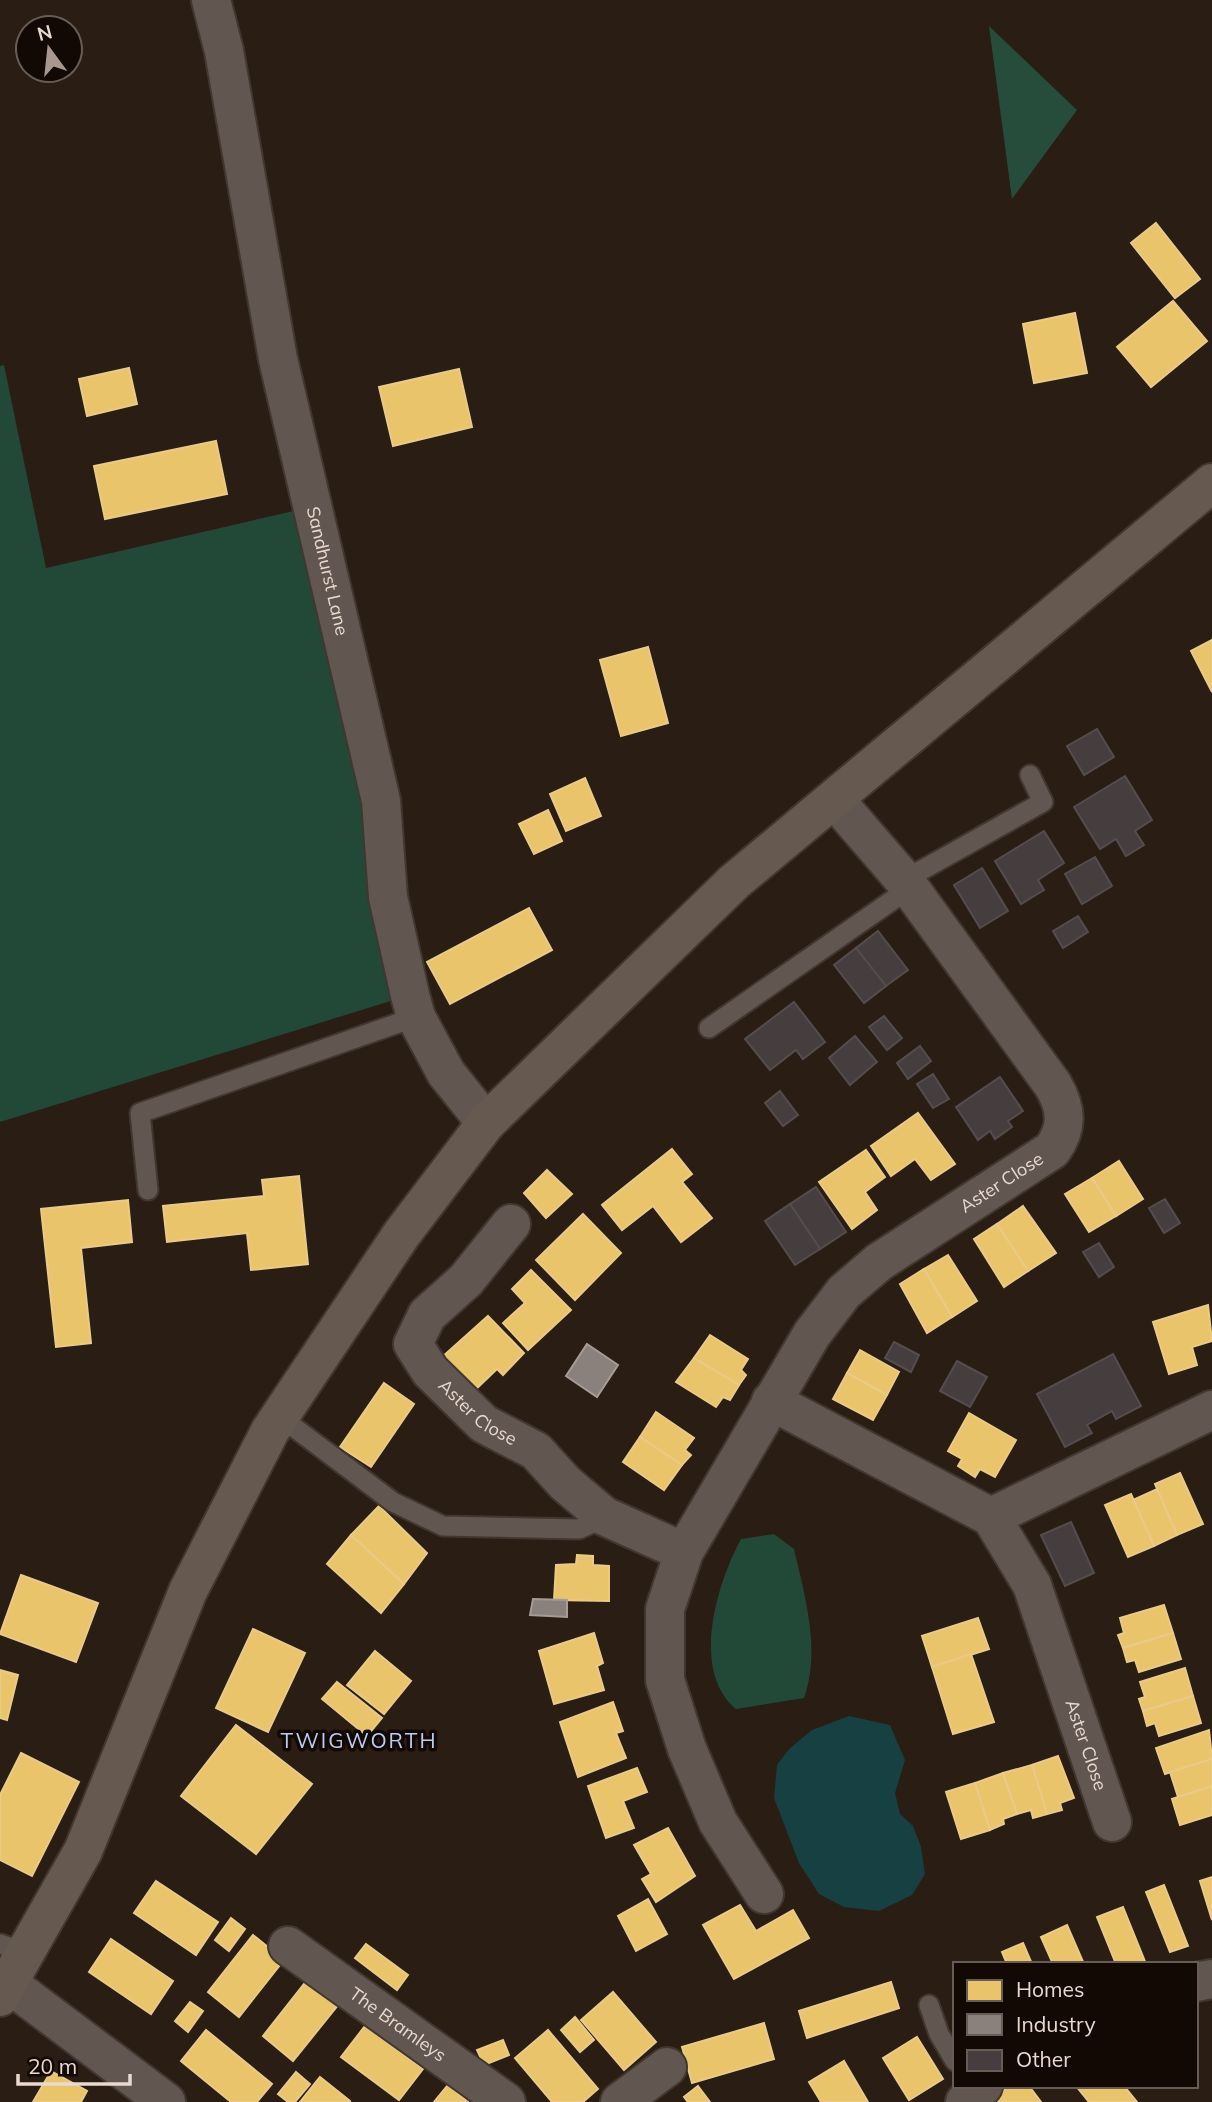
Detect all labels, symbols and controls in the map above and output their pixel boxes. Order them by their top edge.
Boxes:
north arrow [14,14,84,84]
text: N [35,19,55,46]
street label: Sandhurst Lane [302,504,354,638]
street label: Aster Close [955,1147,1047,1218]
street label: Aster Close [434,1374,521,1450]
street label: Aster Close [1060,1696,1113,1793]
district label: TWIGWORTH [281,1727,437,1753]
legend [953,1962,1198,2088]
text: Homes [1016,1976,1084,2002]
street label: The Bramleys [345,1982,451,2067]
text: Industry [1016,2011,1096,2037]
scale bar [18,2042,130,2086]
text: Other [1016,2046,1071,2072]
text: 20 m [28,2053,77,2079]

